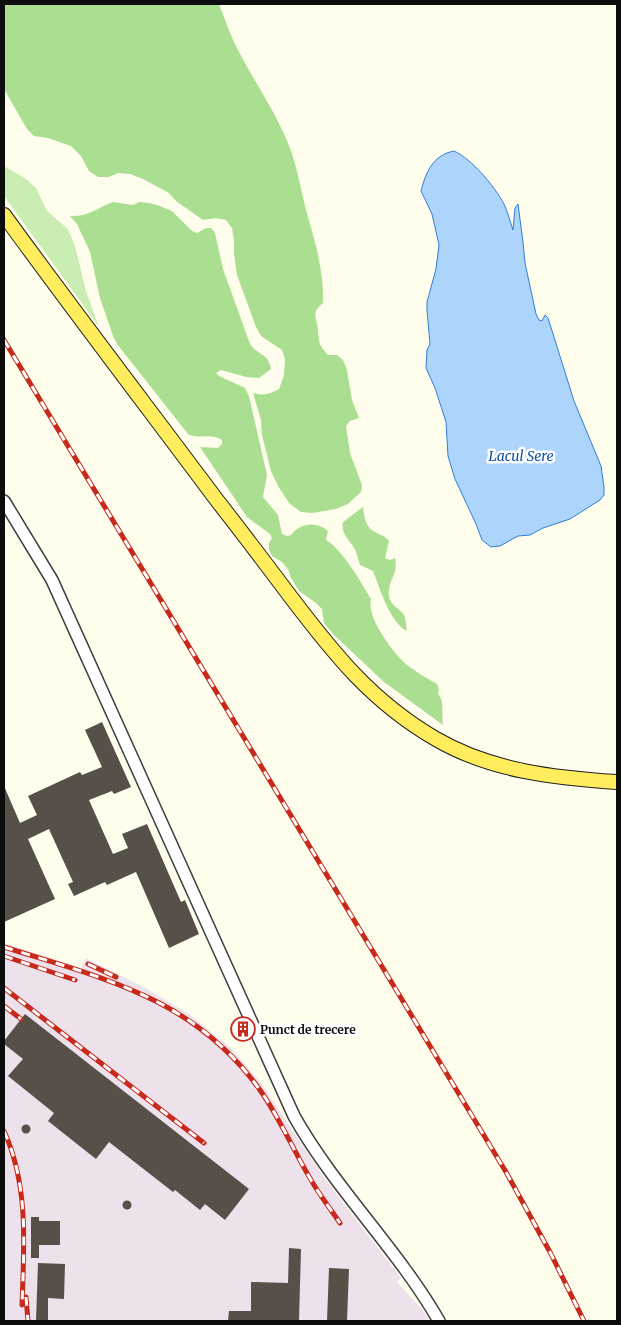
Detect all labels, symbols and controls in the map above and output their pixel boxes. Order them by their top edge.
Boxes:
water label: Lacul Sere [488,447,554,465]
building icon: Punct de trecere [230,1016,256,1042]
place label: Punct de trecere [260,1022,356,1037]

